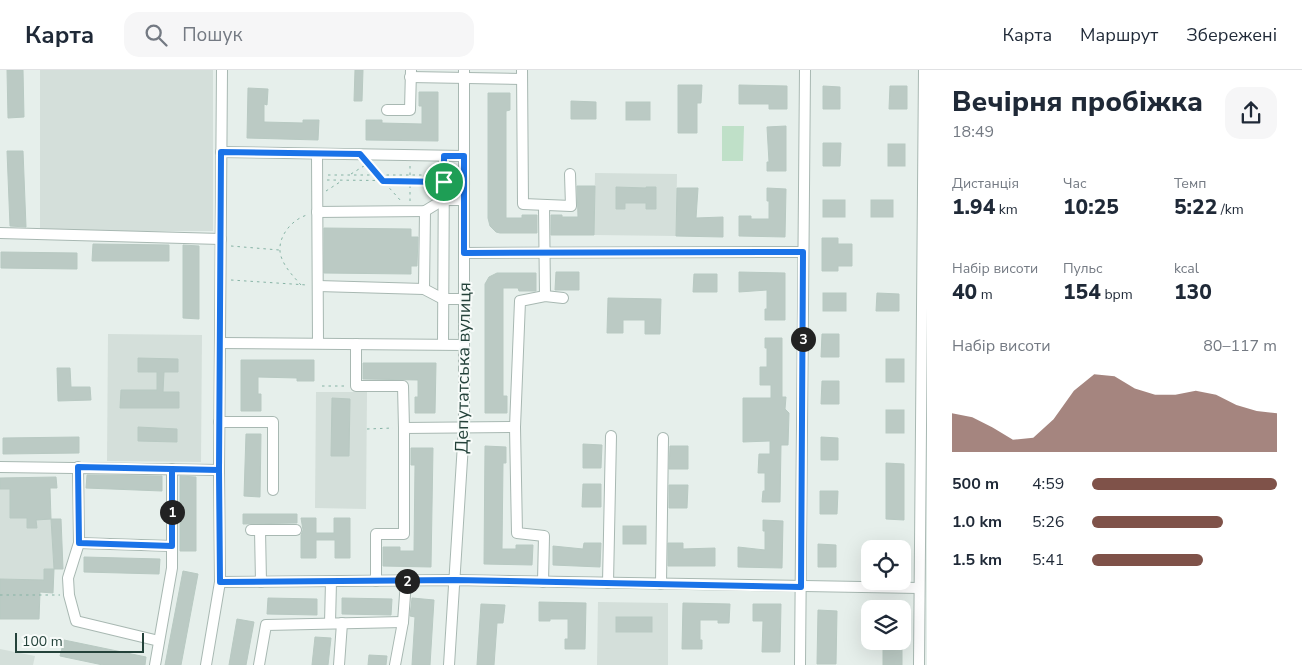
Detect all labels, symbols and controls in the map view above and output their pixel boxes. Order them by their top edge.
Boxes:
search box [124,12,474,57]
text: Карта [25,19,94,51]
icon: search [142,21,170,49]
text: Пошук [182,22,242,48]
text: Карта [1003,23,1052,47]
text: Маршрут [1080,23,1158,47]
text: Збережені [1186,23,1277,47]
text: Вечірня пробіжка [952,83,1203,121]
button: share [1225,87,1277,139]
text: 18:49 [952,121,994,143]
pin [423,161,465,203]
icon: arrive [430,168,458,196]
text: Дистанція [952,174,1019,193]
text: Час [1063,174,1087,193]
text: Темп [1174,174,1206,193]
text: 1.94 [952,193,995,221]
text: 10:25 [1063,193,1119,221]
text: 5:22 [1174,193,1217,221]
text: km [995,200,1018,219]
text: /km [1217,200,1244,219]
text: Набір висоти [952,259,1038,278]
text: Пульс [1063,259,1103,278]
text: kcal [1174,259,1199,278]
text: 40 [952,278,977,306]
text: 154 [1063,278,1101,306]
text: 130 [1174,278,1212,306]
street label: Депутатська вулиця [450,282,476,454]
text: m [977,285,993,304]
text: bpm [1101,285,1133,304]
pin: 3 [790,326,816,352]
text: 3 [799,330,808,349]
text: Набір висоти [952,335,1051,357]
text: 80–117 m [1203,335,1277,357]
text: 500 m [952,473,999,495]
text: 4:59 [1032,473,1064,495]
pin: 1 [160,500,184,524]
text: 1 [168,503,177,522]
text: 1.0 km [952,511,1002,533]
text: 5:26 [1032,511,1064,533]
map controls [861,540,911,650]
button: locate [861,540,911,590]
text: 1.5 km [952,549,1002,571]
text: 5:41 [1032,549,1064,571]
pin: 2 [394,568,420,594]
text: 2 [403,572,412,591]
button: layers [861,600,911,650]
scale bar [15,630,144,653]
text: 100 m [22,632,63,651]

